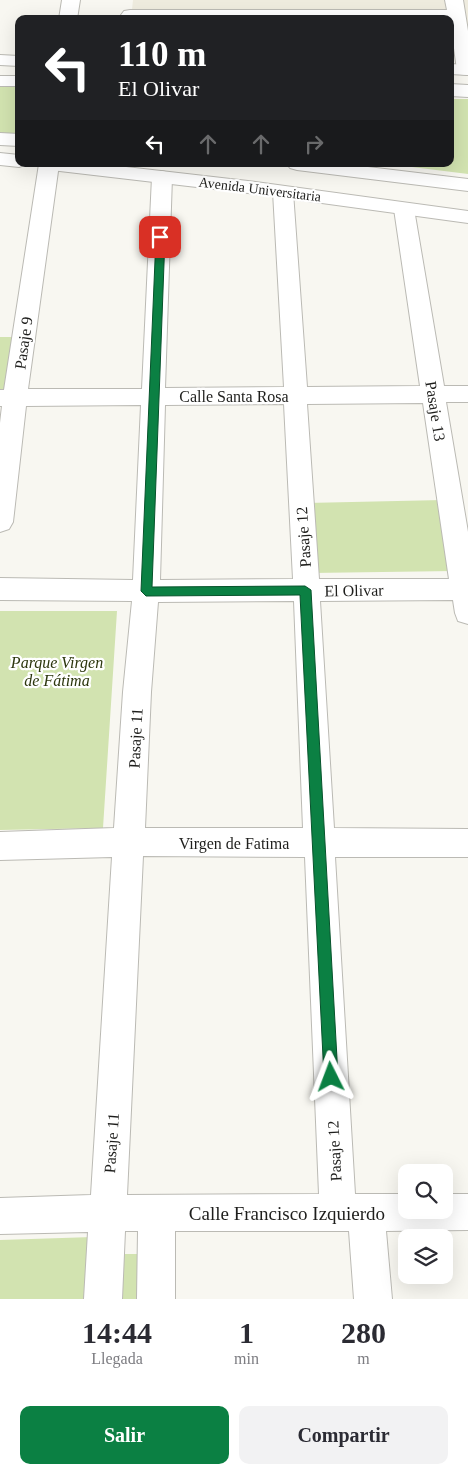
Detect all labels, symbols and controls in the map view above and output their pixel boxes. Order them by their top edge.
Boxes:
icon: left [35,35,100,100]
text: 110 m [118,35,206,74]
text: El Olivar [118,76,199,101]
icon: left [141,130,169,158]
icon: ahead [194,130,222,158]
icon: ahead [247,130,275,158]
icon: right [300,130,328,158]
street label: Avenida Universitaria [198,175,323,205]
pin [139,216,181,258]
icon: arrive [146,223,174,251]
street label: Pasaje 9 [11,316,37,371]
street label: Pasaje 13 [421,380,449,443]
street label: Calle Santa Rosa [179,388,289,405]
street label: Pasaje 12 [293,506,315,568]
street label: El Olivar [324,581,384,600]
park label: Parque Virgen de Fátima [10,654,103,689]
street label: Pasaje 11 [125,707,147,769]
street label: Virgen de Fatima [179,835,289,853]
position arrow [304,1050,356,1102]
street label: Pasaje 11 [101,1112,123,1174]
street label: Pasaje 12 [324,1120,346,1182]
map controls [398,1164,453,1284]
button: search [398,1164,453,1219]
street label: Calle Francisco Izquierdo [189,1203,385,1224]
button: layers [398,1229,453,1284]
text: 14:44 [82,1316,152,1349]
text: 1 [239,1316,254,1349]
text: 280 [341,1316,386,1349]
text: Llegada [91,1350,143,1367]
text: min [234,1350,259,1367]
text: m [357,1350,370,1367]
button: Salir [20,1406,229,1464]
button: Compartir [239,1406,448,1464]

